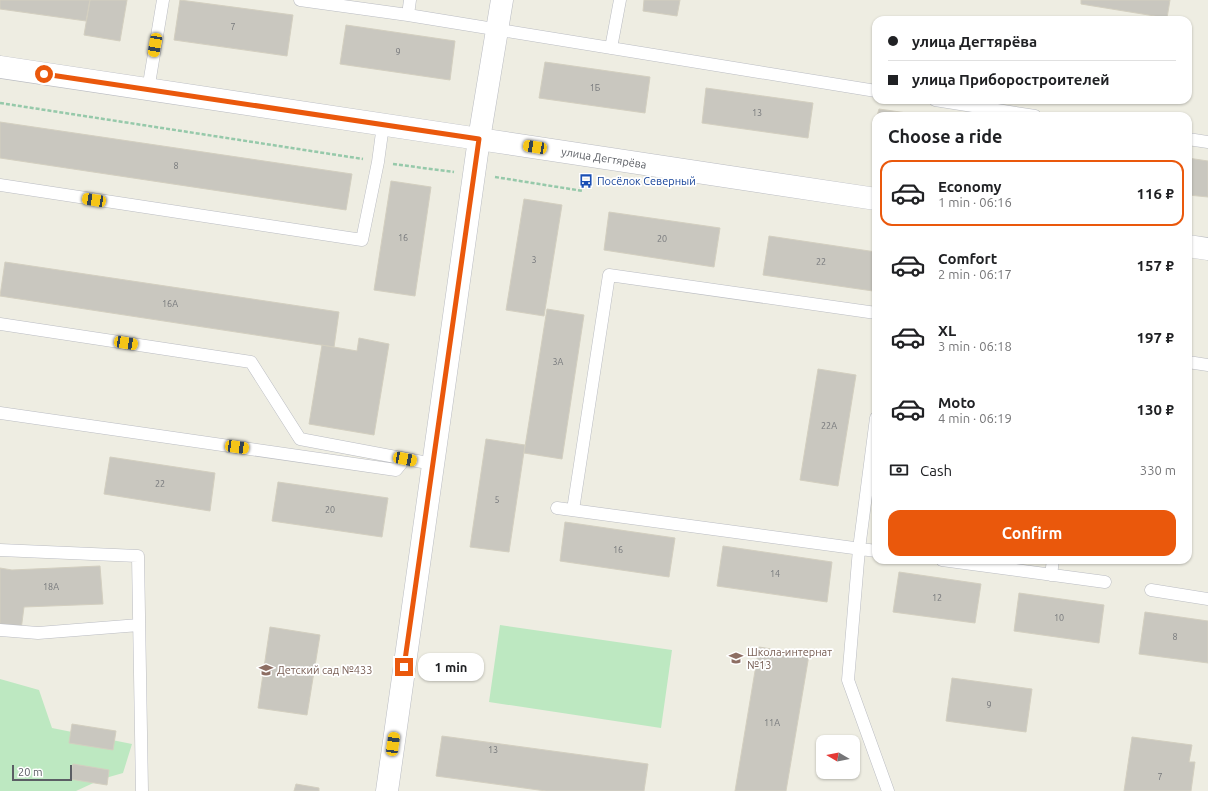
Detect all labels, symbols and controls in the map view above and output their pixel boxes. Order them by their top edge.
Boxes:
house number: 7 [230,22,236,32]
car [147,32,163,58]
text: улица Дегтярёва [912,33,1037,50]
house number: 9 [395,47,401,57]
route start [35,65,53,83]
text: улица Приборостроителей [912,71,1110,88]
house number: 1Б [590,83,601,93]
house number: 13 [752,108,762,118]
text: Choose a ride [888,126,1002,146]
car [522,139,548,155]
street label: улица Дегтярёва [561,145,647,171]
house number: 8 [173,161,179,171]
bus stop icon: Посёлок Северный [578,173,594,189]
place label: Посёлок Северный [597,175,696,187]
icon: car [890,175,926,211]
text: Economy [938,178,1002,195]
text: 116 ₽ [1137,185,1174,202]
car [81,192,107,208]
text: 1 min · 06:16 [938,195,1012,209]
house number: 16 [398,233,408,243]
house number: 20 [657,234,667,244]
icon: car [890,247,926,283]
text: Comfort [938,250,997,267]
house number: 3 [531,255,537,265]
house number: 22 [816,257,826,267]
text: 157 ₽ [1137,257,1174,274]
text: 2 min · 06:17 [938,267,1012,281]
house number: 16А [162,299,178,309]
icon: car [890,319,926,355]
text: XL [938,322,956,339]
text: 197 ₽ [1137,329,1174,346]
car [113,335,139,351]
text: 3 min · 06:18 [938,339,1012,353]
house number: 3А [553,357,564,367]
icon: car [890,391,926,427]
text: Moto [938,394,976,411]
text: 130 ₽ [1137,401,1174,418]
text: 4 min · 06:19 [938,411,1012,425]
house number: 22А [821,421,837,431]
car [224,439,250,455]
car [392,451,418,467]
icon: cash [888,459,910,481]
text: Cash [920,462,952,479]
text: 330 m [1140,463,1176,477]
house number: 22 [155,479,165,489]
house number: 5 [494,495,500,505]
house number: 20 [325,505,335,515]
button: Confirm [888,510,1176,556]
house number: 16 [613,545,623,555]
house number: 14 [770,569,780,579]
house number: 18А [43,582,59,592]
house number: 12 [932,593,942,603]
house number: 10 [1054,613,1064,623]
house number: 8 [1172,632,1178,642]
place label: Школа-интернат №13 [747,646,832,671]
school or university icon: Школа-интернат №13 [728,650,744,666]
callout: 1 min [418,653,484,681]
route end [395,658,413,676]
text: 1 min [435,660,467,674]
school or university icon: Детский сад №433 [258,662,274,678]
place label: Детский сад №433 [277,664,372,676]
house number: 9 [986,700,992,710]
house number: 11А [764,718,780,728]
car [385,731,401,757]
north arrow [816,735,860,779]
map controls [816,735,860,779]
house number: 13 [488,745,498,755]
scale bar [12,763,72,782]
text: 20 m [18,766,42,778]
house number: 7 [1157,772,1163,782]

